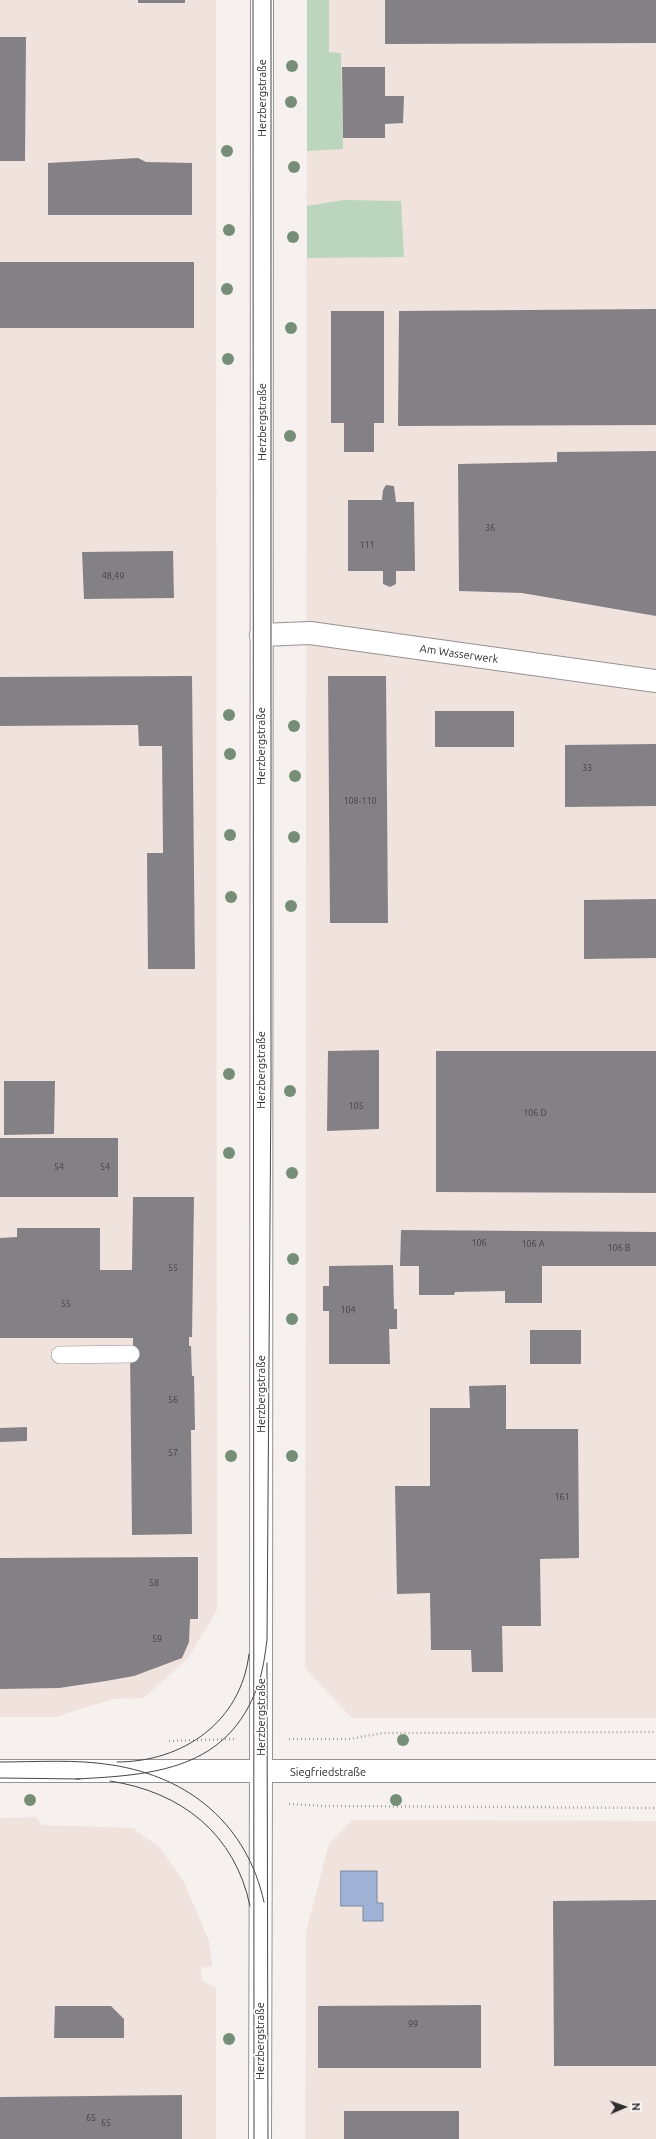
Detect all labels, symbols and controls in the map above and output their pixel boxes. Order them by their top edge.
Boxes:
street label: Herzbergstraße [255,59,269,137]
street label: Herzbergstraße [255,383,269,461]
house number: 36 [485,523,495,533]
house number: 111 [359,540,375,550]
house number: 48,49 [102,571,124,581]
street label: Am Wasserwerk [419,642,499,666]
street label: Herzbergstraße [254,707,268,785]
house number: 33 [582,763,592,773]
house number: 108-110 [343,796,377,806]
street label: Herzbergstraße [254,1031,268,1109]
house number: 105 [348,1101,364,1111]
house number: 106 D [523,1108,547,1118]
house number: 54 [54,1162,64,1172]
house number: 54 [100,1162,110,1172]
house number: 106 [471,1238,487,1248]
house number: 106 A [521,1239,545,1249]
house number: 106 B [607,1243,631,1253]
house number: 55 [168,1263,178,1273]
house number: 55 [61,1299,71,1309]
house number: 104 [340,1305,356,1315]
street label: Herzbergstraße [254,1355,268,1433]
house number: 56 [168,1395,178,1405]
house number: 57 [168,1448,178,1458]
house number: 161 [554,1492,570,1502]
house number: 58 [149,1578,159,1588]
house number: 59 [152,1634,162,1644]
street label: Herzbergstraße [254,1678,268,1756]
street label: Siegfriedstraße [290,1765,366,1779]
street label: Herzbergstraße [253,2002,267,2080]
house number: 99 [408,2019,418,2029]
north arrow [604,2087,644,2127]
text: N [630,2102,642,2111]
house number: 65 [86,2113,96,2123]
house number: 65 [101,2118,111,2128]

